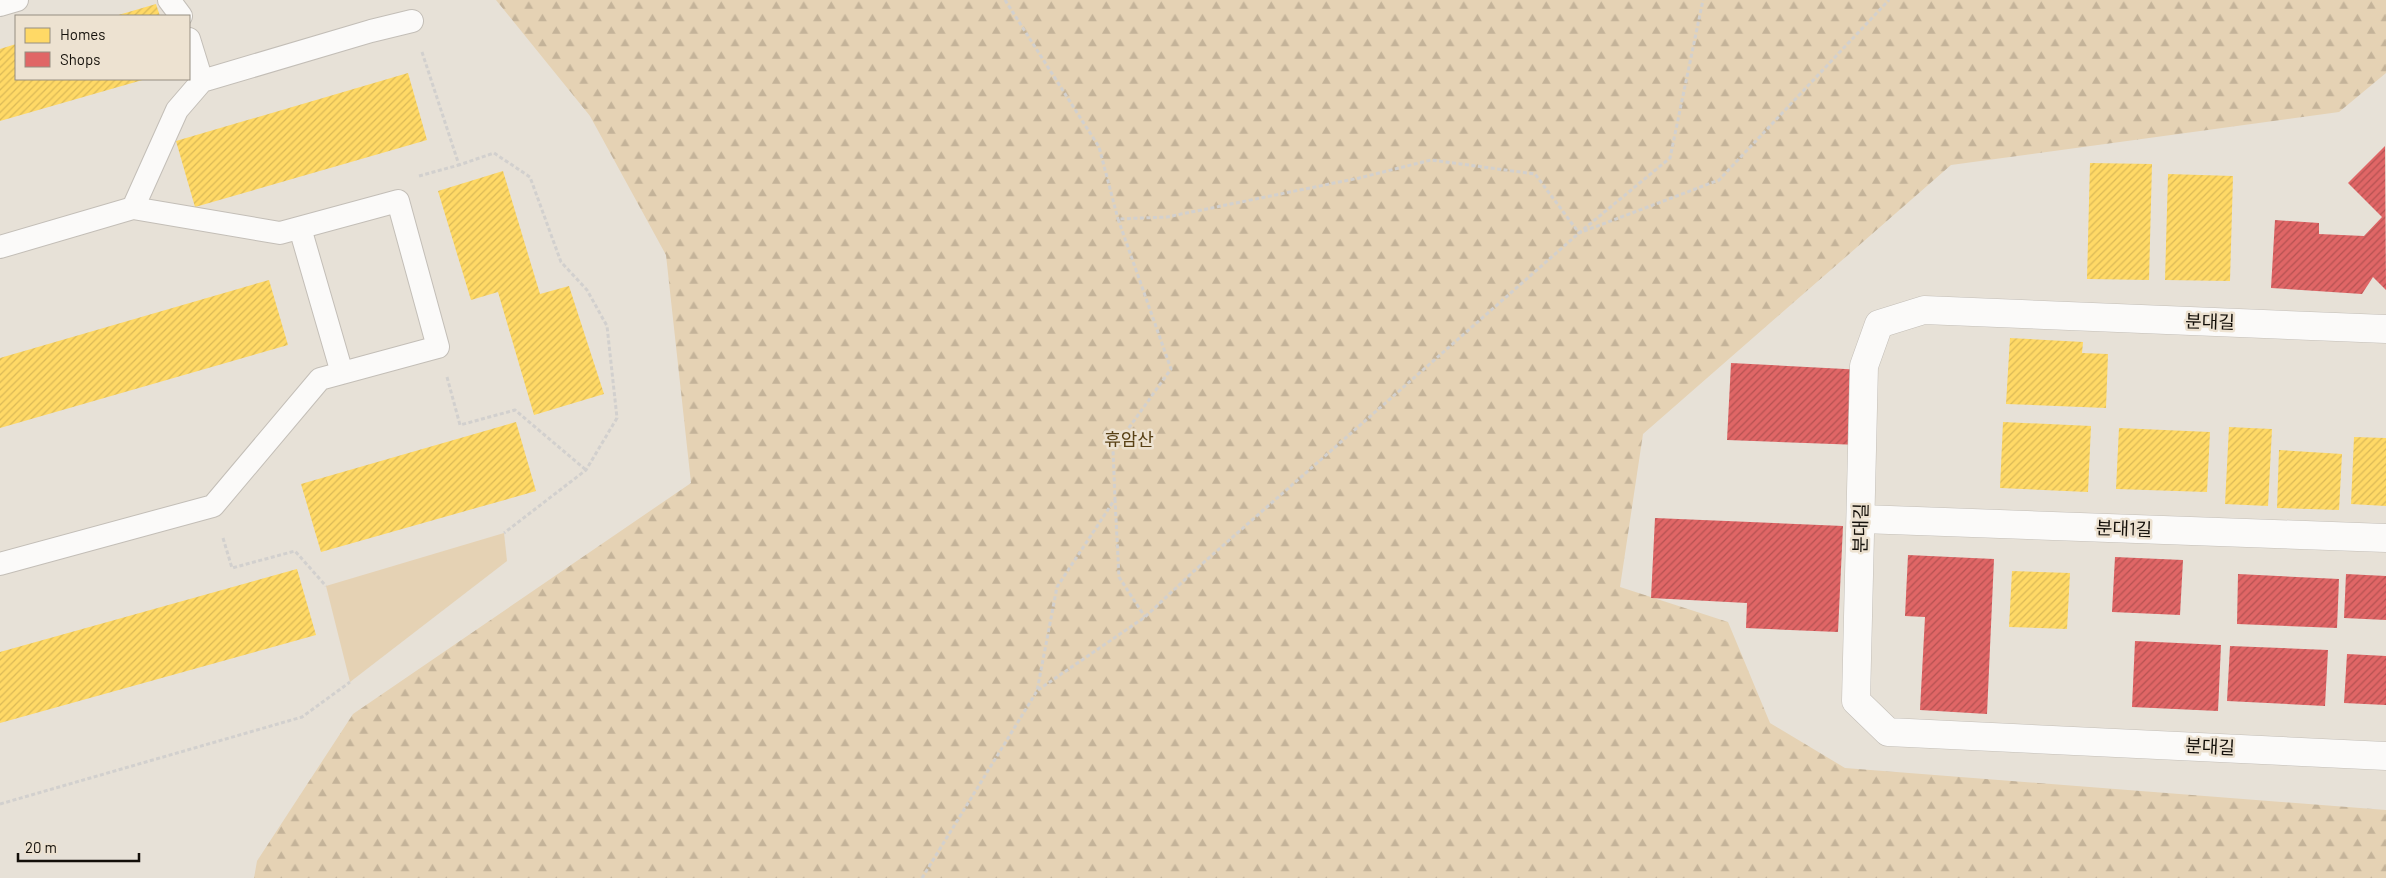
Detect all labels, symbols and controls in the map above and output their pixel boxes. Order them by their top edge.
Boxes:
legend [15,15,190,80]
text: Homes [60,25,105,43]
text: Shops [60,50,100,68]
street label: 분대길 [2185,309,2235,333]
park label: 휴암산 [1104,428,1154,450]
street label: 분대길 [1849,503,1871,553]
street label: 분대1길 [2096,516,2152,540]
street label: 분대길 [2185,734,2235,758]
scale bar [18,830,139,862]
text: 20 m [25,838,57,856]

